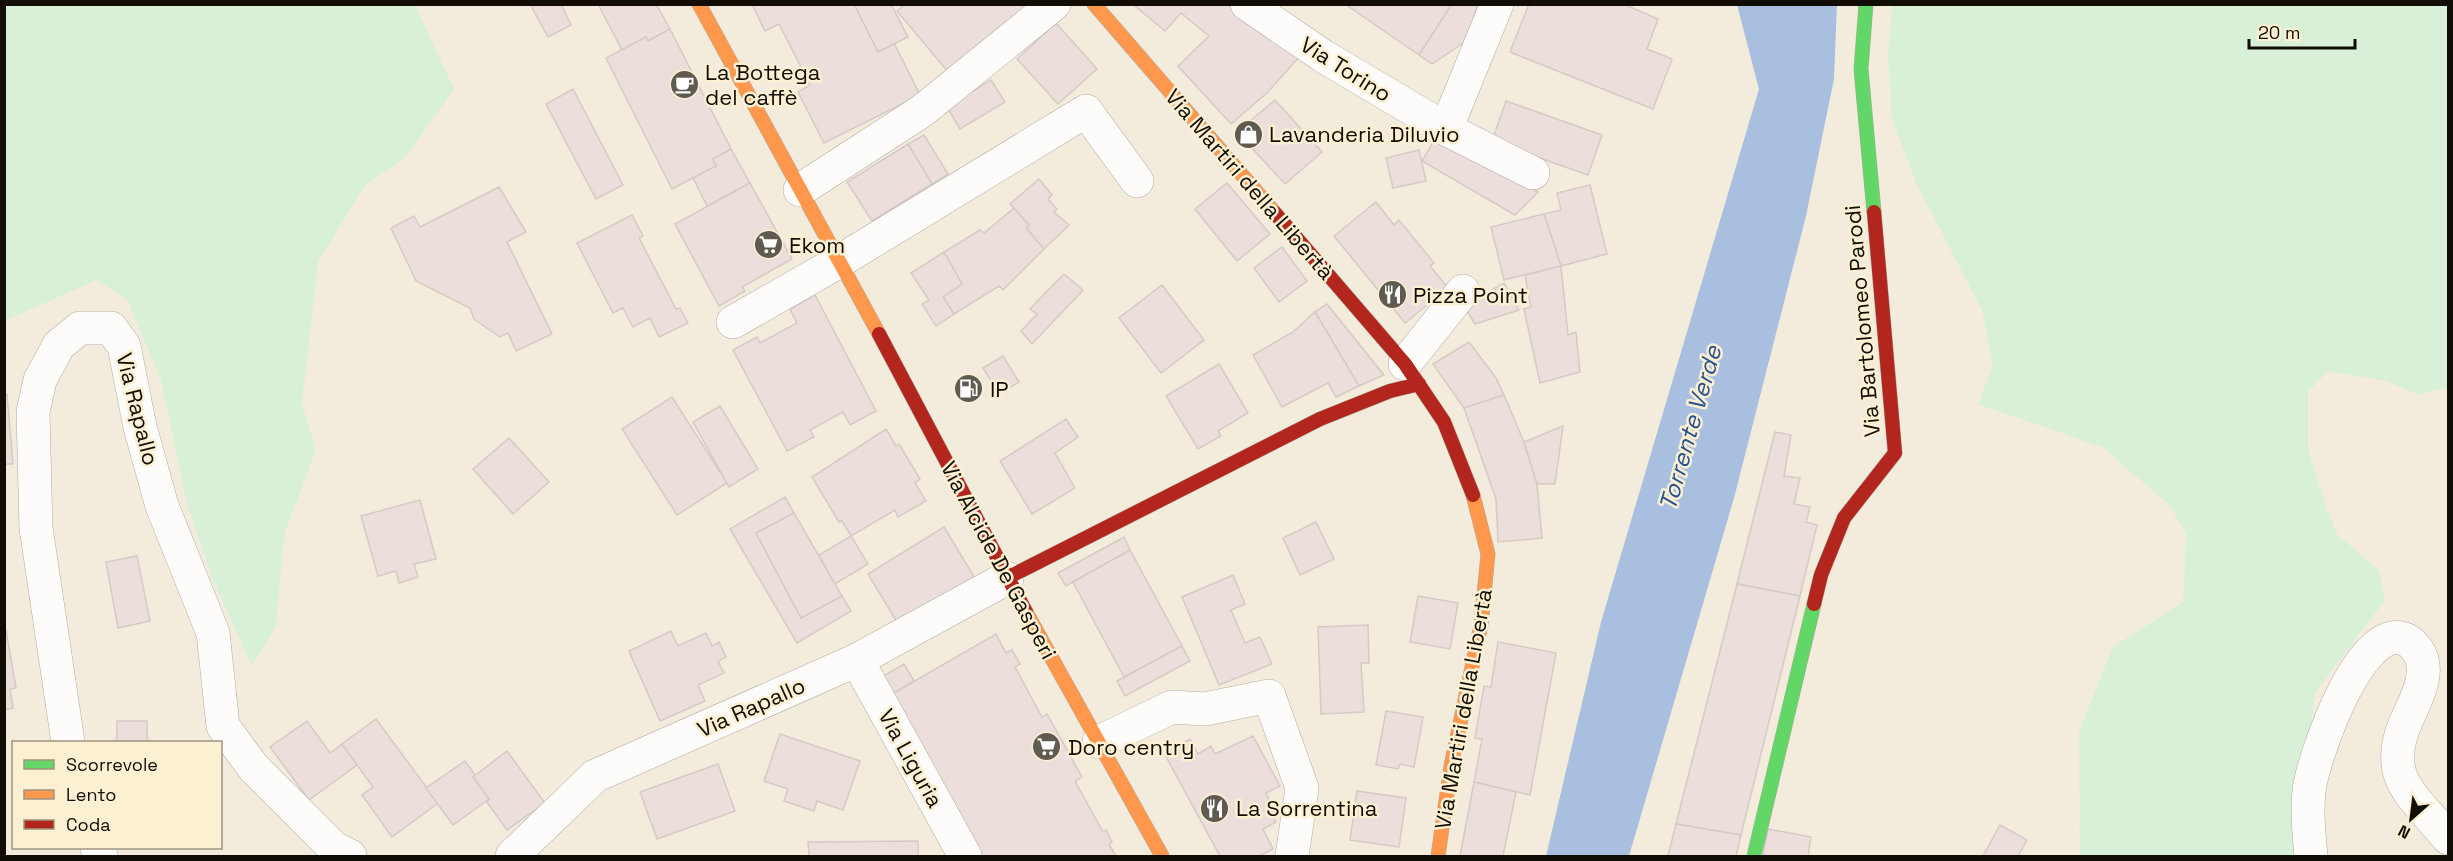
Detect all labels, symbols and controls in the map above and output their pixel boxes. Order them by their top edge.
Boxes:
scale bar [2249,12,2356,50]
text: 20 m [2258,21,2301,44]
street label: Via Torino [1295,30,1397,108]
place label: La Bottega del caffè [705,58,821,111]
cafe icon: La Bottega del caffè [668,69,700,101]
street label: Via Martiri della Libertà [1159,83,1341,286]
shop icon: Lavanderia Diluvio [1232,118,1264,150]
place label: Lavanderia Diluvio [1269,120,1460,148]
street label: Via Bartolomeo Parodi [1838,204,1886,438]
supermarket icon: Ekom [752,229,784,261]
place label: Ekom [789,231,845,259]
restaurant icon: Pizza Point [1376,279,1408,311]
place label: Pizza Point [1413,281,1528,309]
water label: Torrente Verde [1652,341,1729,514]
street label: Via Rapallo [110,350,166,468]
fuel station icon: IP [953,373,985,405]
place label: IP [990,375,1009,403]
street label: Via Alcide De Gasperi [935,456,1063,664]
street label: Via Martiri della Libertà [1428,586,1498,832]
street label: Via Rapallo [693,671,809,743]
street label: Via Liguria [872,704,950,813]
supermarket icon: Doro centry [1031,731,1063,763]
place label: Doro centry [1068,733,1195,761]
legend [12,741,222,849]
text: Scorrevole [66,753,158,776]
text: Lento [66,783,116,806]
north arrow [2381,789,2441,849]
restaurant icon: La Sorrentina [1199,792,1231,824]
place label: La Sorrentina [1236,794,1378,822]
text: Coda [66,813,111,836]
text: N [2395,820,2414,844]

